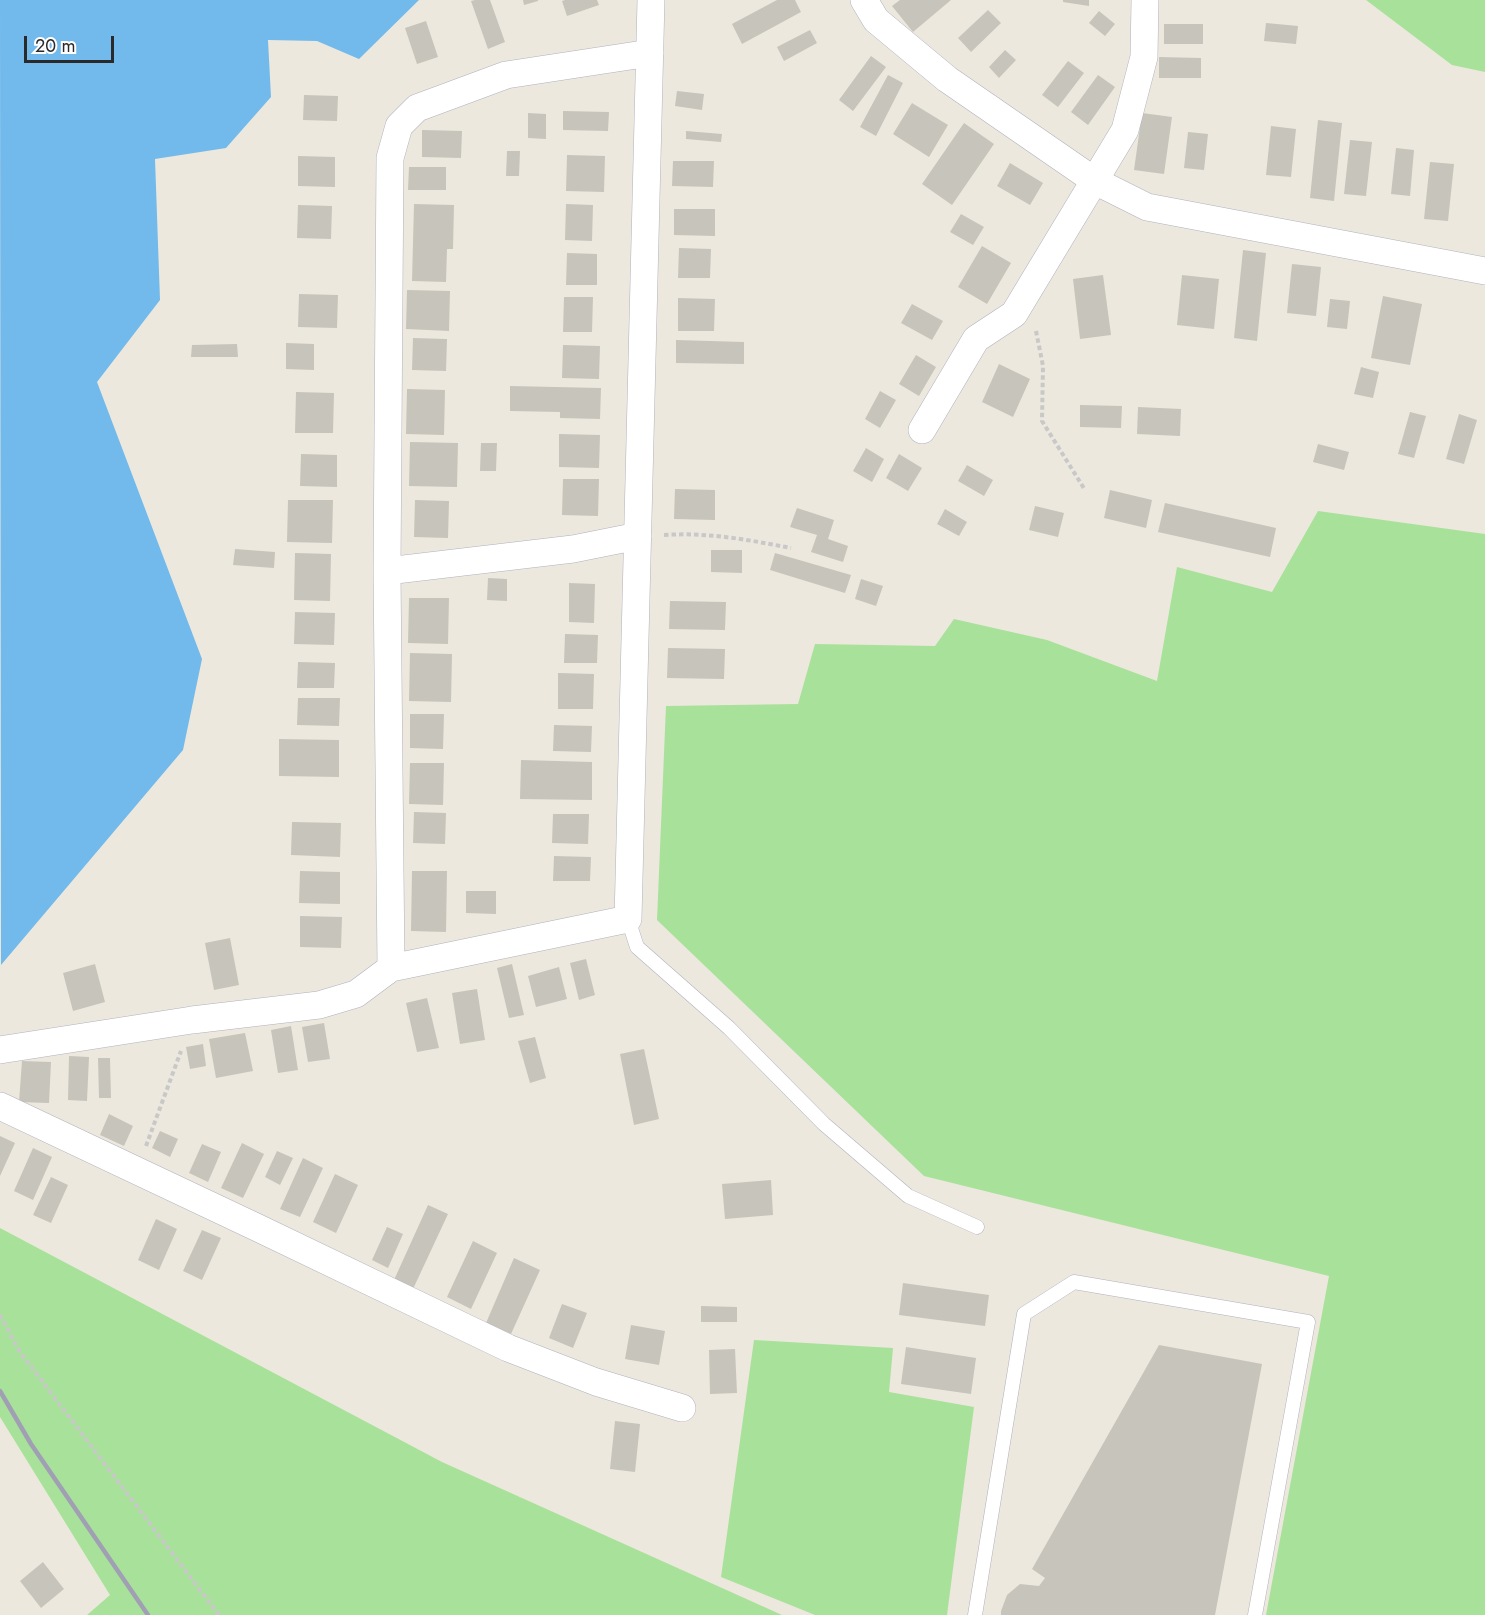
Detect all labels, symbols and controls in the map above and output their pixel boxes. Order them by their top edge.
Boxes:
scale bar [27,24,117,62]
text: 20 m [35,33,75,59]

